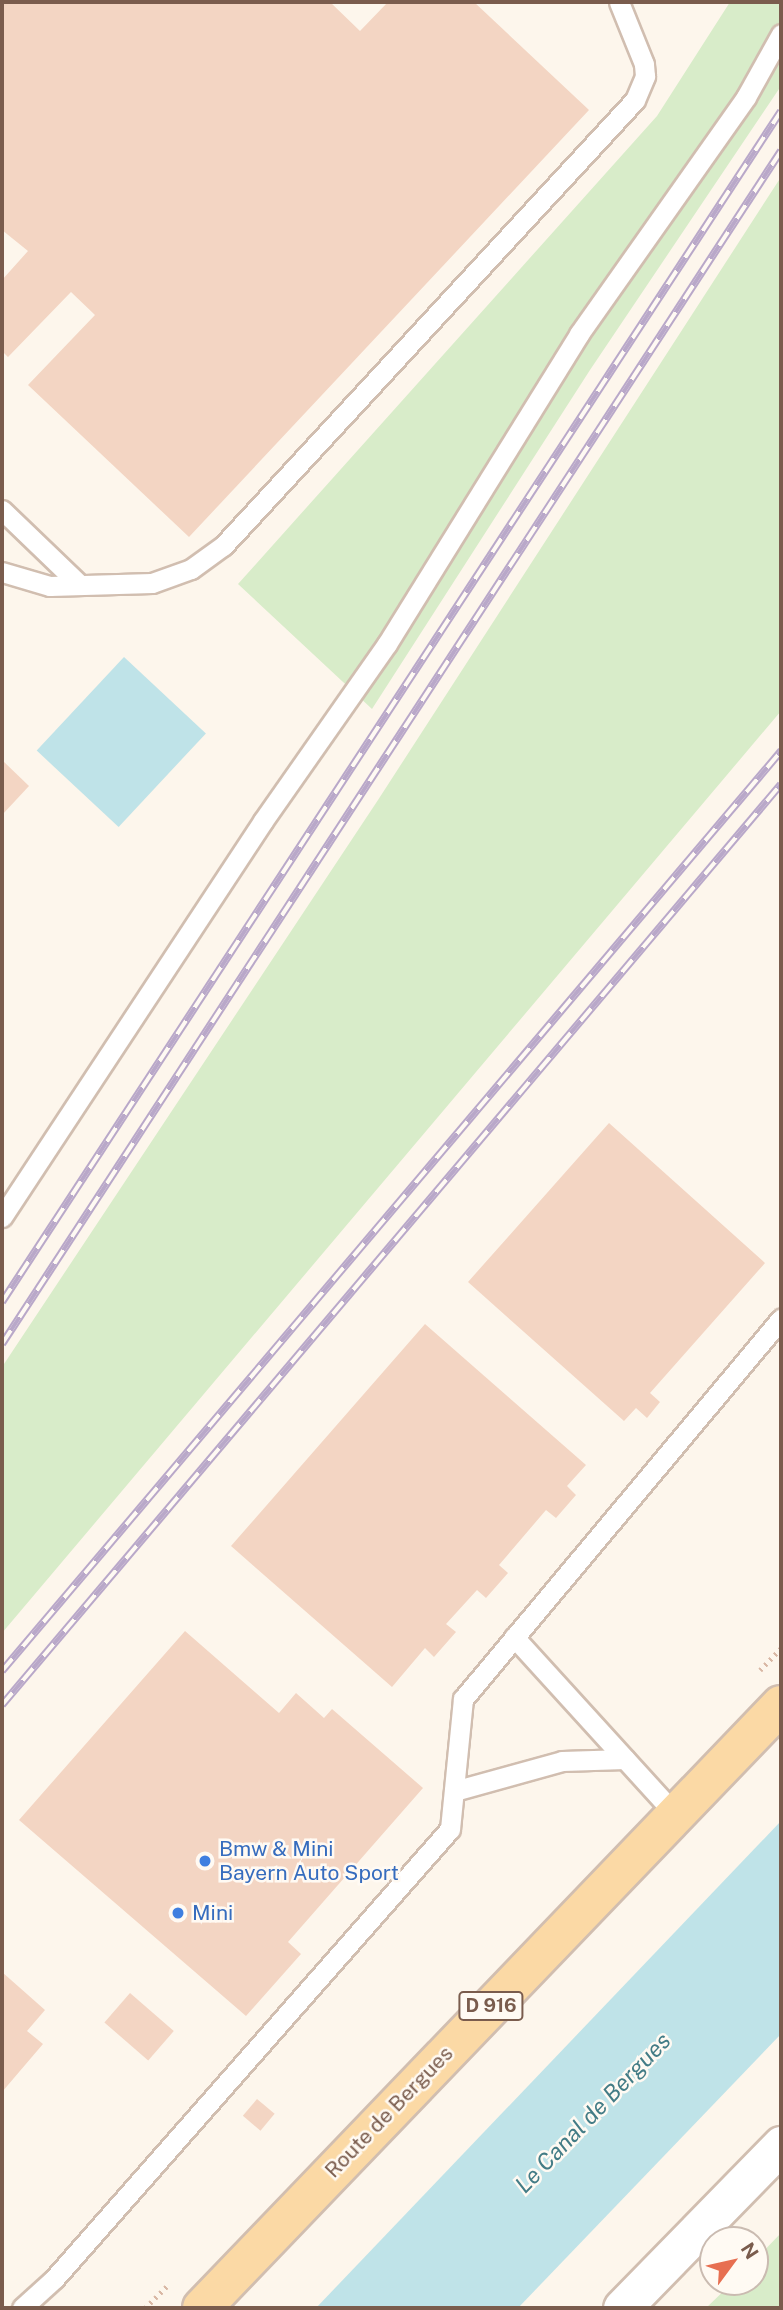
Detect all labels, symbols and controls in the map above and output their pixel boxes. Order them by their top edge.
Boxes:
place label: Bmw & Mini Bayern Auto Sport [219,1836,399,1886]
marker: Bmw & Mini Bayern Auto Sport [197,1853,213,1869]
place label: Mini [192,1900,233,1926]
marker: Mini [170,1905,186,1921]
road number: D 916 [458,1990,524,2022]
water label: Le Canal de Bergues [509,2027,677,2199]
street label: Route de Bergues [320,2041,458,2183]
north arrow [699,2226,769,2296]
text: N [737,2238,763,2263]

